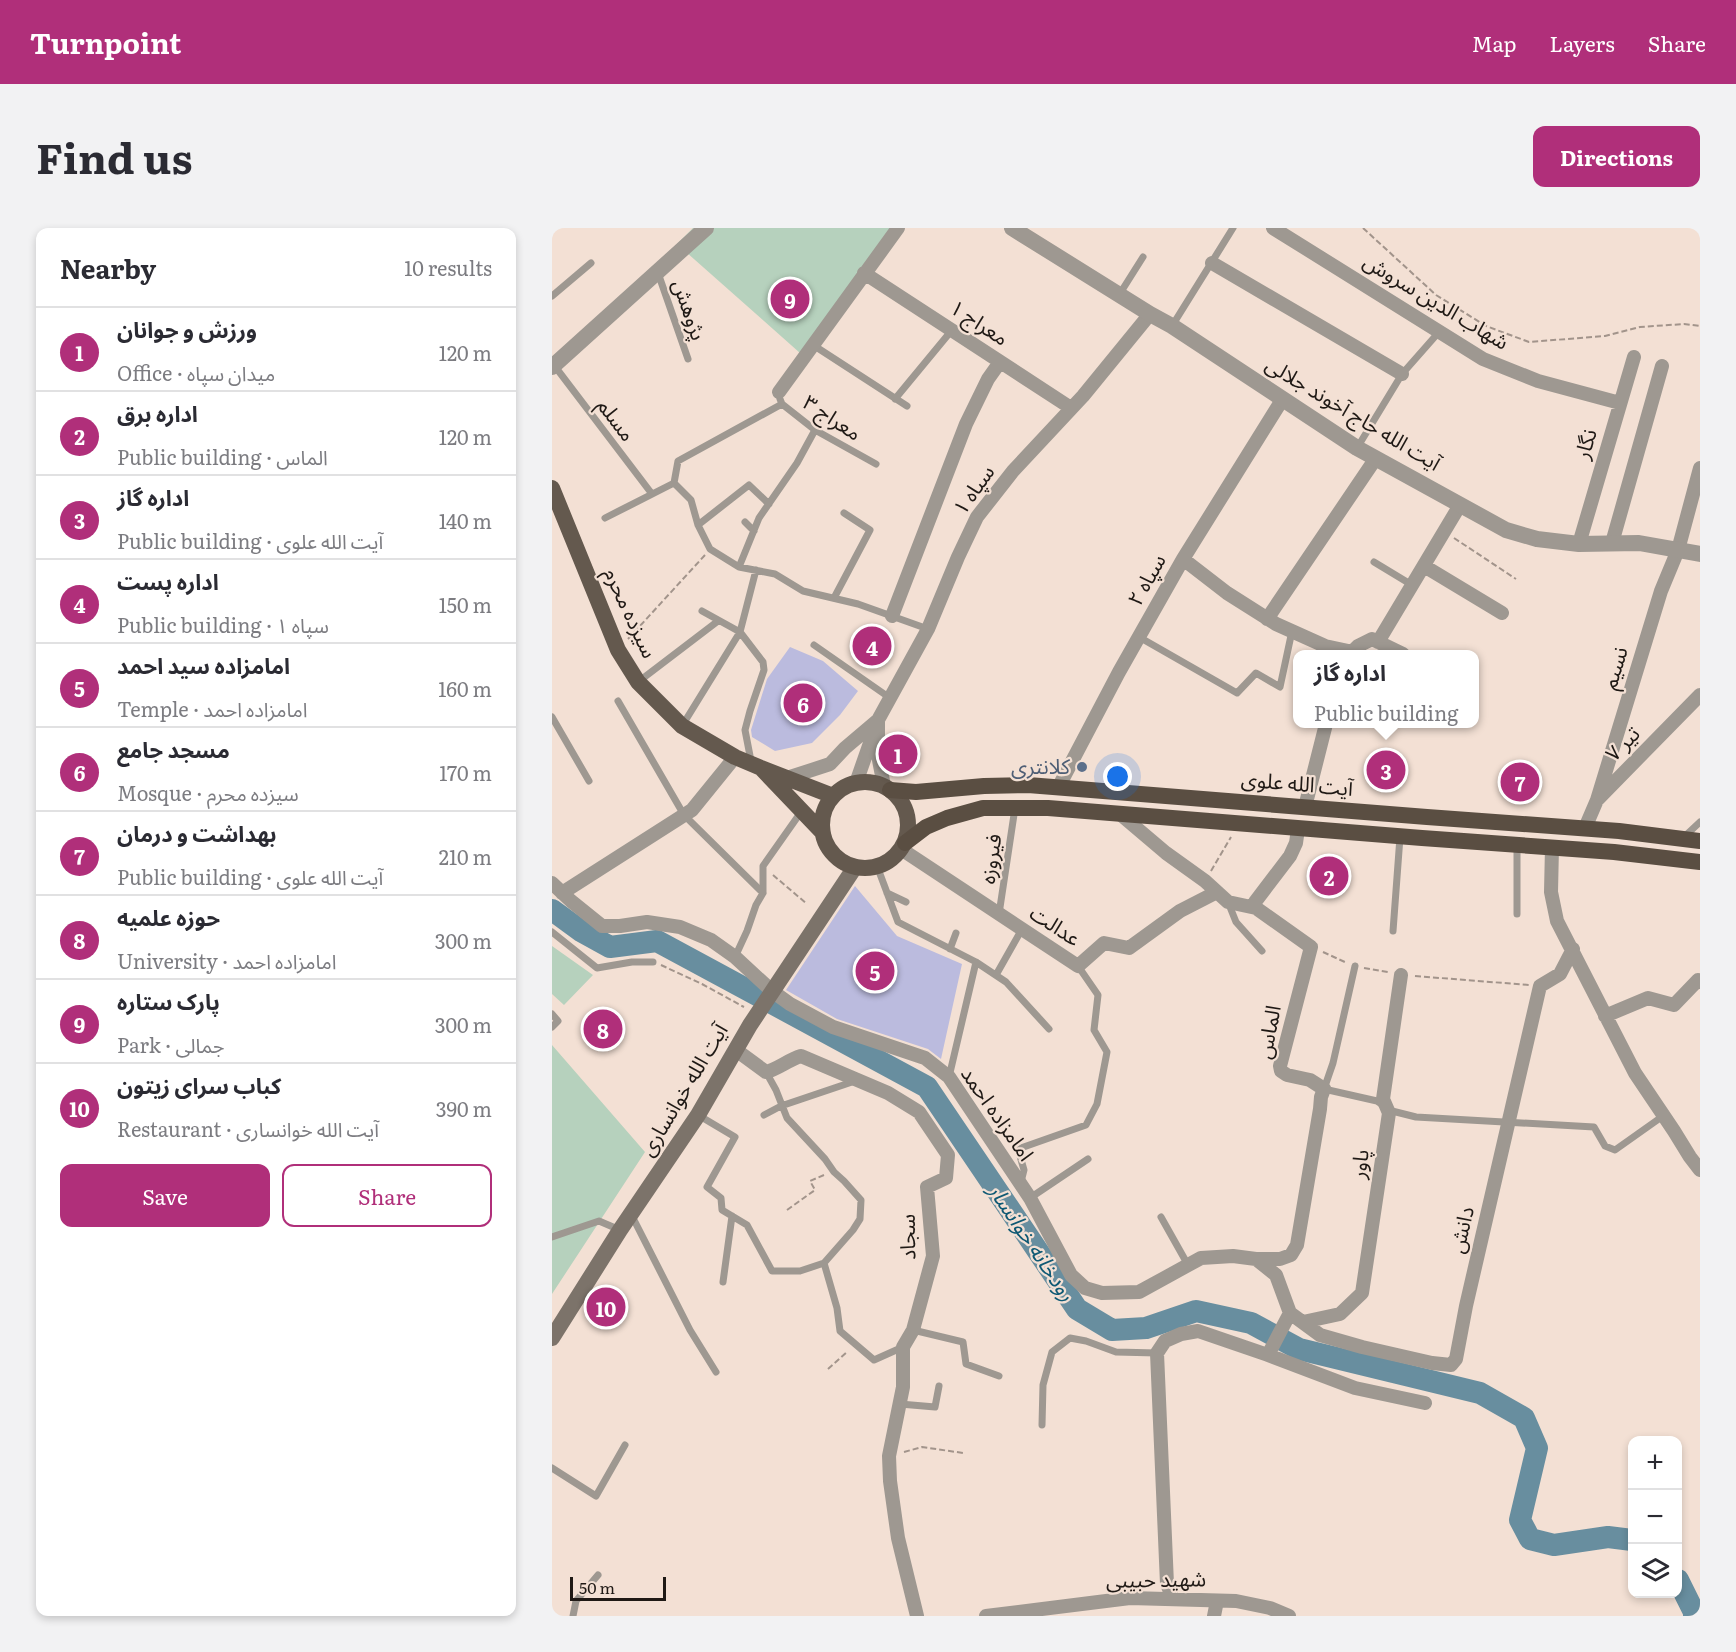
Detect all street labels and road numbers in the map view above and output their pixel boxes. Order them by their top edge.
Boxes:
street label: شهاب الدین سروش [1358,244,1516,356]
street label: پژوهش [666,275,716,344]
street label: معراج ۱ [944,290,1016,353]
street label: آیت الله حاج آخوند جلالی [1260,347,1449,479]
street label: معراج ۳ [797,385,869,448]
street label: مسلم [590,390,645,448]
street label: نگار [1564,424,1603,463]
street label: سپاه ۱ [943,457,1001,520]
street label: سپاه ۲ [1118,547,1172,610]
street label: سیزده محرم [595,562,667,664]
street label: نسیم [1591,642,1636,693]
street label: ۷ تیر [1597,718,1646,767]
street label: آیت الله علوی [1240,761,1355,802]
street label: فیروزه [970,832,1007,886]
street label: عدالت [1025,896,1088,952]
street label: الماس [1246,1002,1287,1061]
street label: آیت الله خوانساری [630,1016,734,1161]
street label: امامزاده احمد [955,1059,1043,1166]
street label: پاور [1340,1147,1375,1181]
street label: دانش [1439,1203,1480,1256]
street label: سجاد [890,1214,921,1260]
street label: شهید حبیبی [1105,1561,1206,1594]

